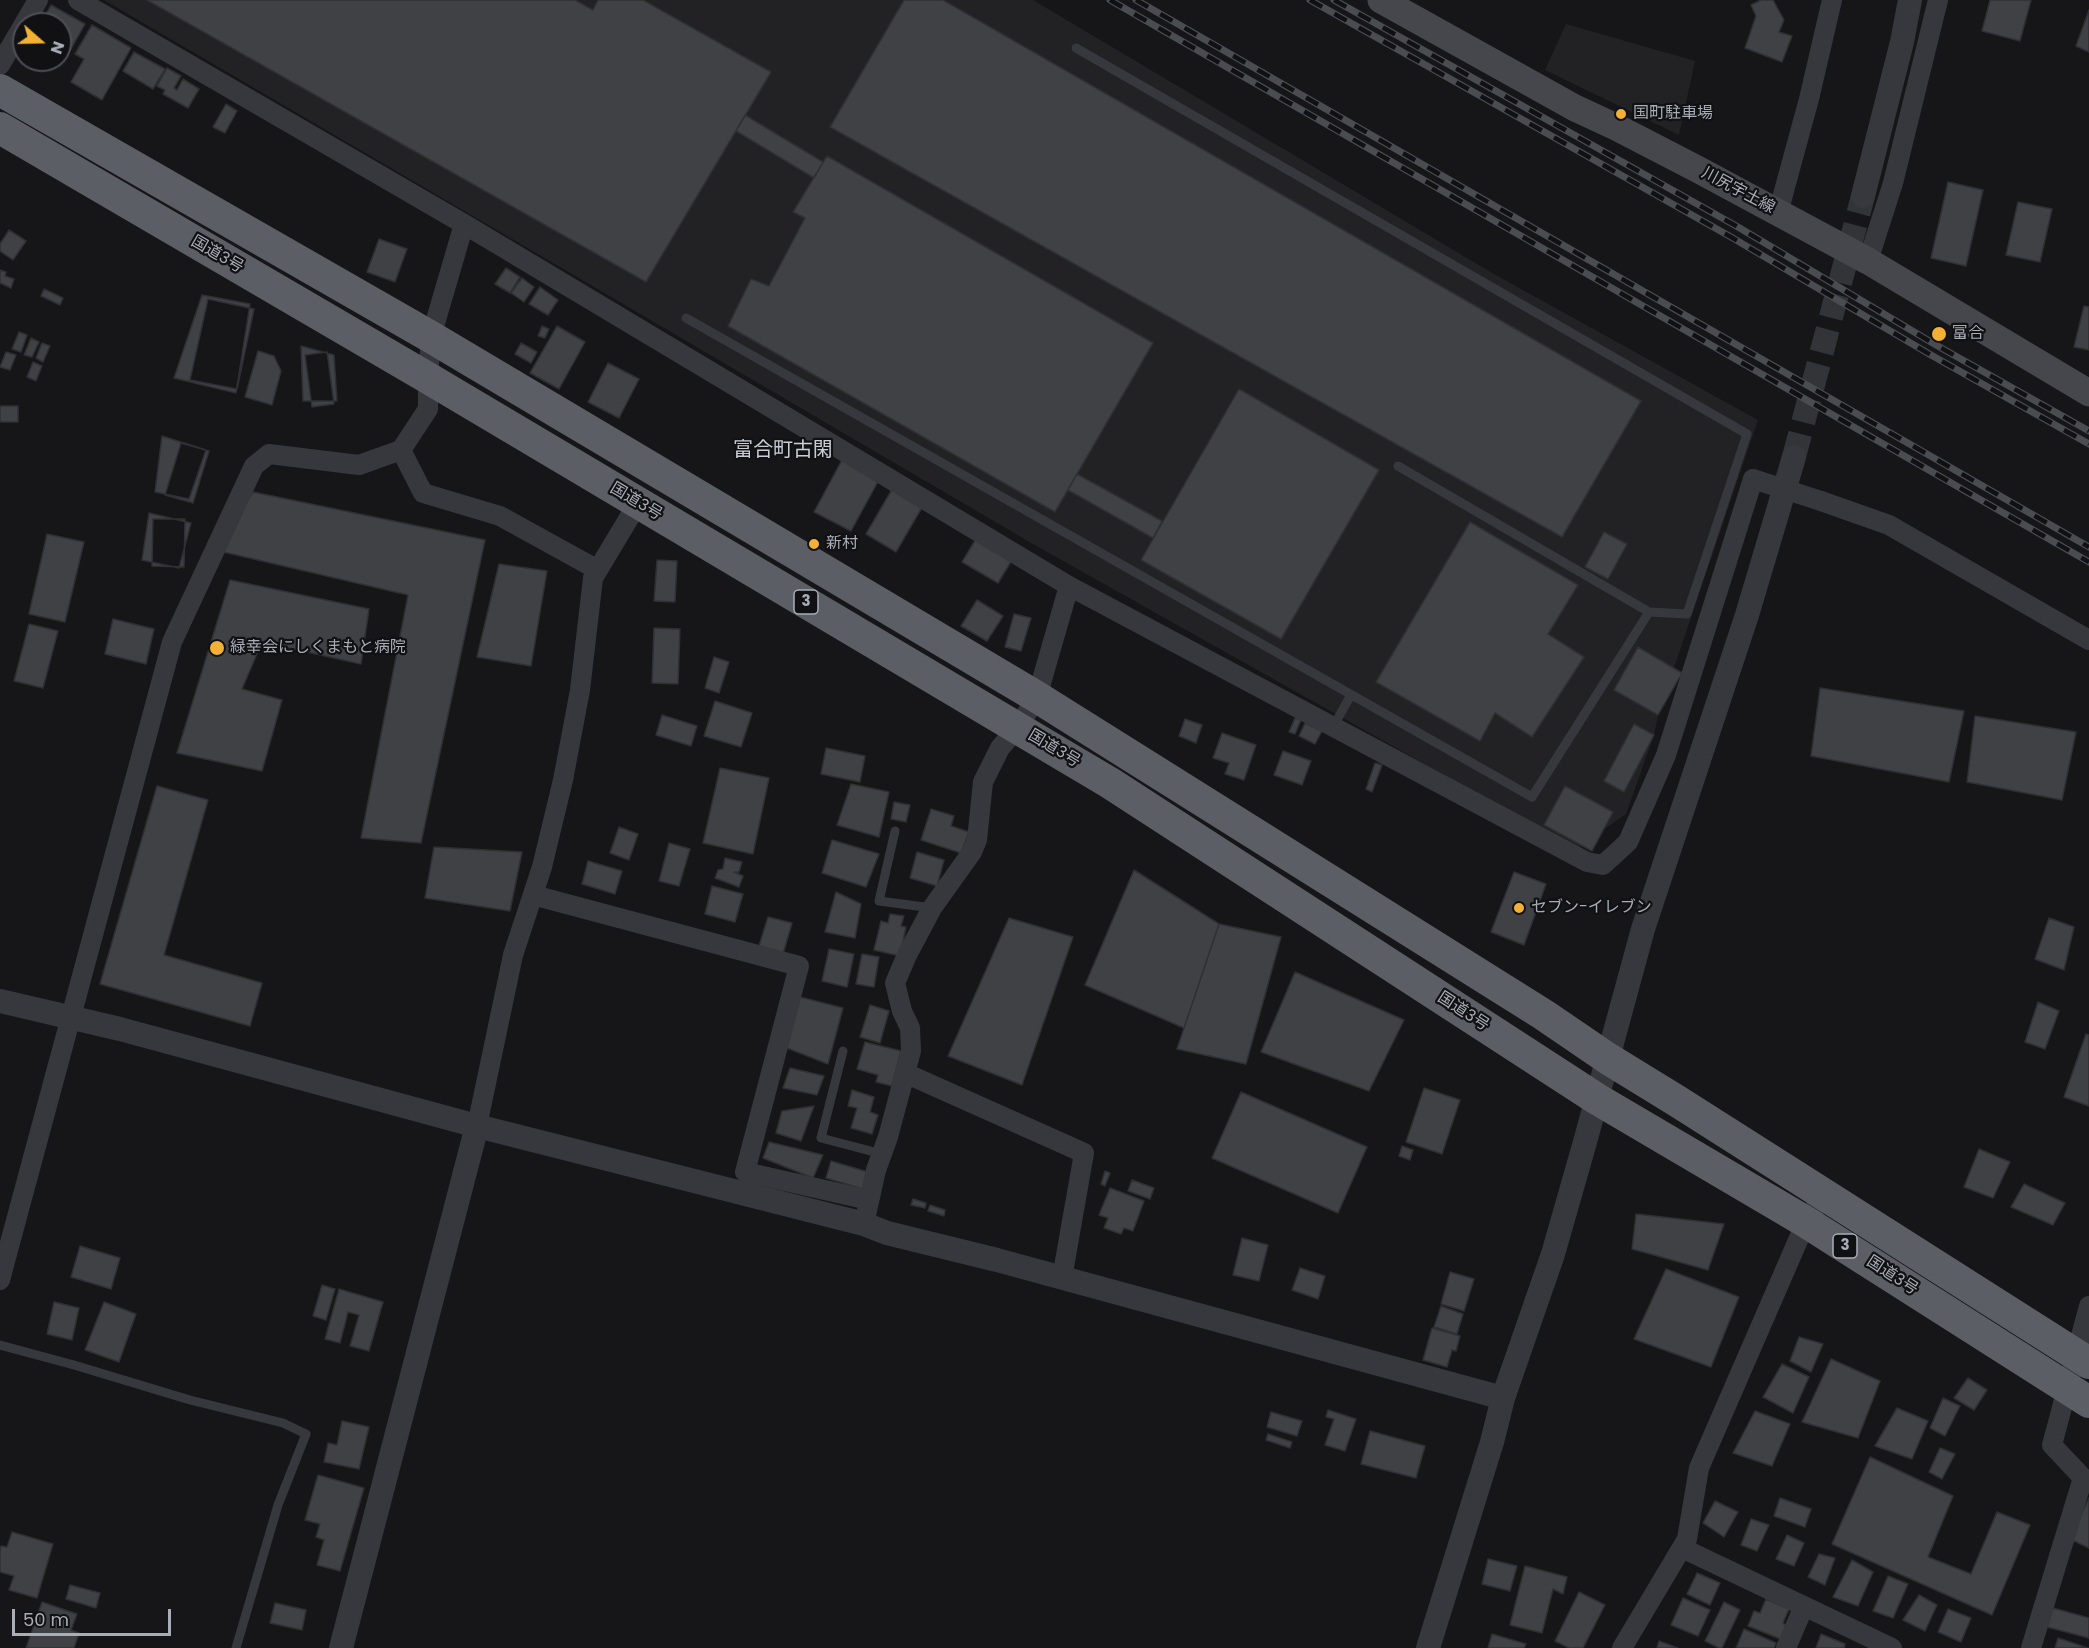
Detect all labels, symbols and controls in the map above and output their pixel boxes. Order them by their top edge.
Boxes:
north arrow [12,12,72,72]
text: N [45,38,70,57]
place label: 国町駐車場 [1633,104,1713,124]
marker: 国町駐車場 [1614,107,1628,121]
street label: 川尻宇土線 [1698,164,1778,218]
street label: 国道3号 [187,232,247,278]
place label: 富合 [1952,324,1984,344]
marker: 富合 [1930,325,1948,343]
district label: 富合町古閑 [733,439,833,463]
street label: 国道3号 [606,479,666,525]
place label: 新村 [826,534,858,554]
marker: 新村 [807,537,821,551]
road number: 3 [794,590,818,614]
place label: 緑幸会にしくまもと病院 [230,638,406,658]
marker: 緑幸会にしくまもと病院 [208,639,226,657]
street label: 国道3号 [1024,726,1084,772]
place label: セブン-イレブン [1531,898,1652,918]
marker: セブン-イレブン [1512,901,1526,915]
street label: 国道3号 [1434,988,1492,1036]
road number: 3 [1833,1234,1857,1258]
street label: 国道3号 [1863,1252,1921,1300]
scale bar [15,1597,174,1635]
text: 50 m [23,1607,69,1632]

